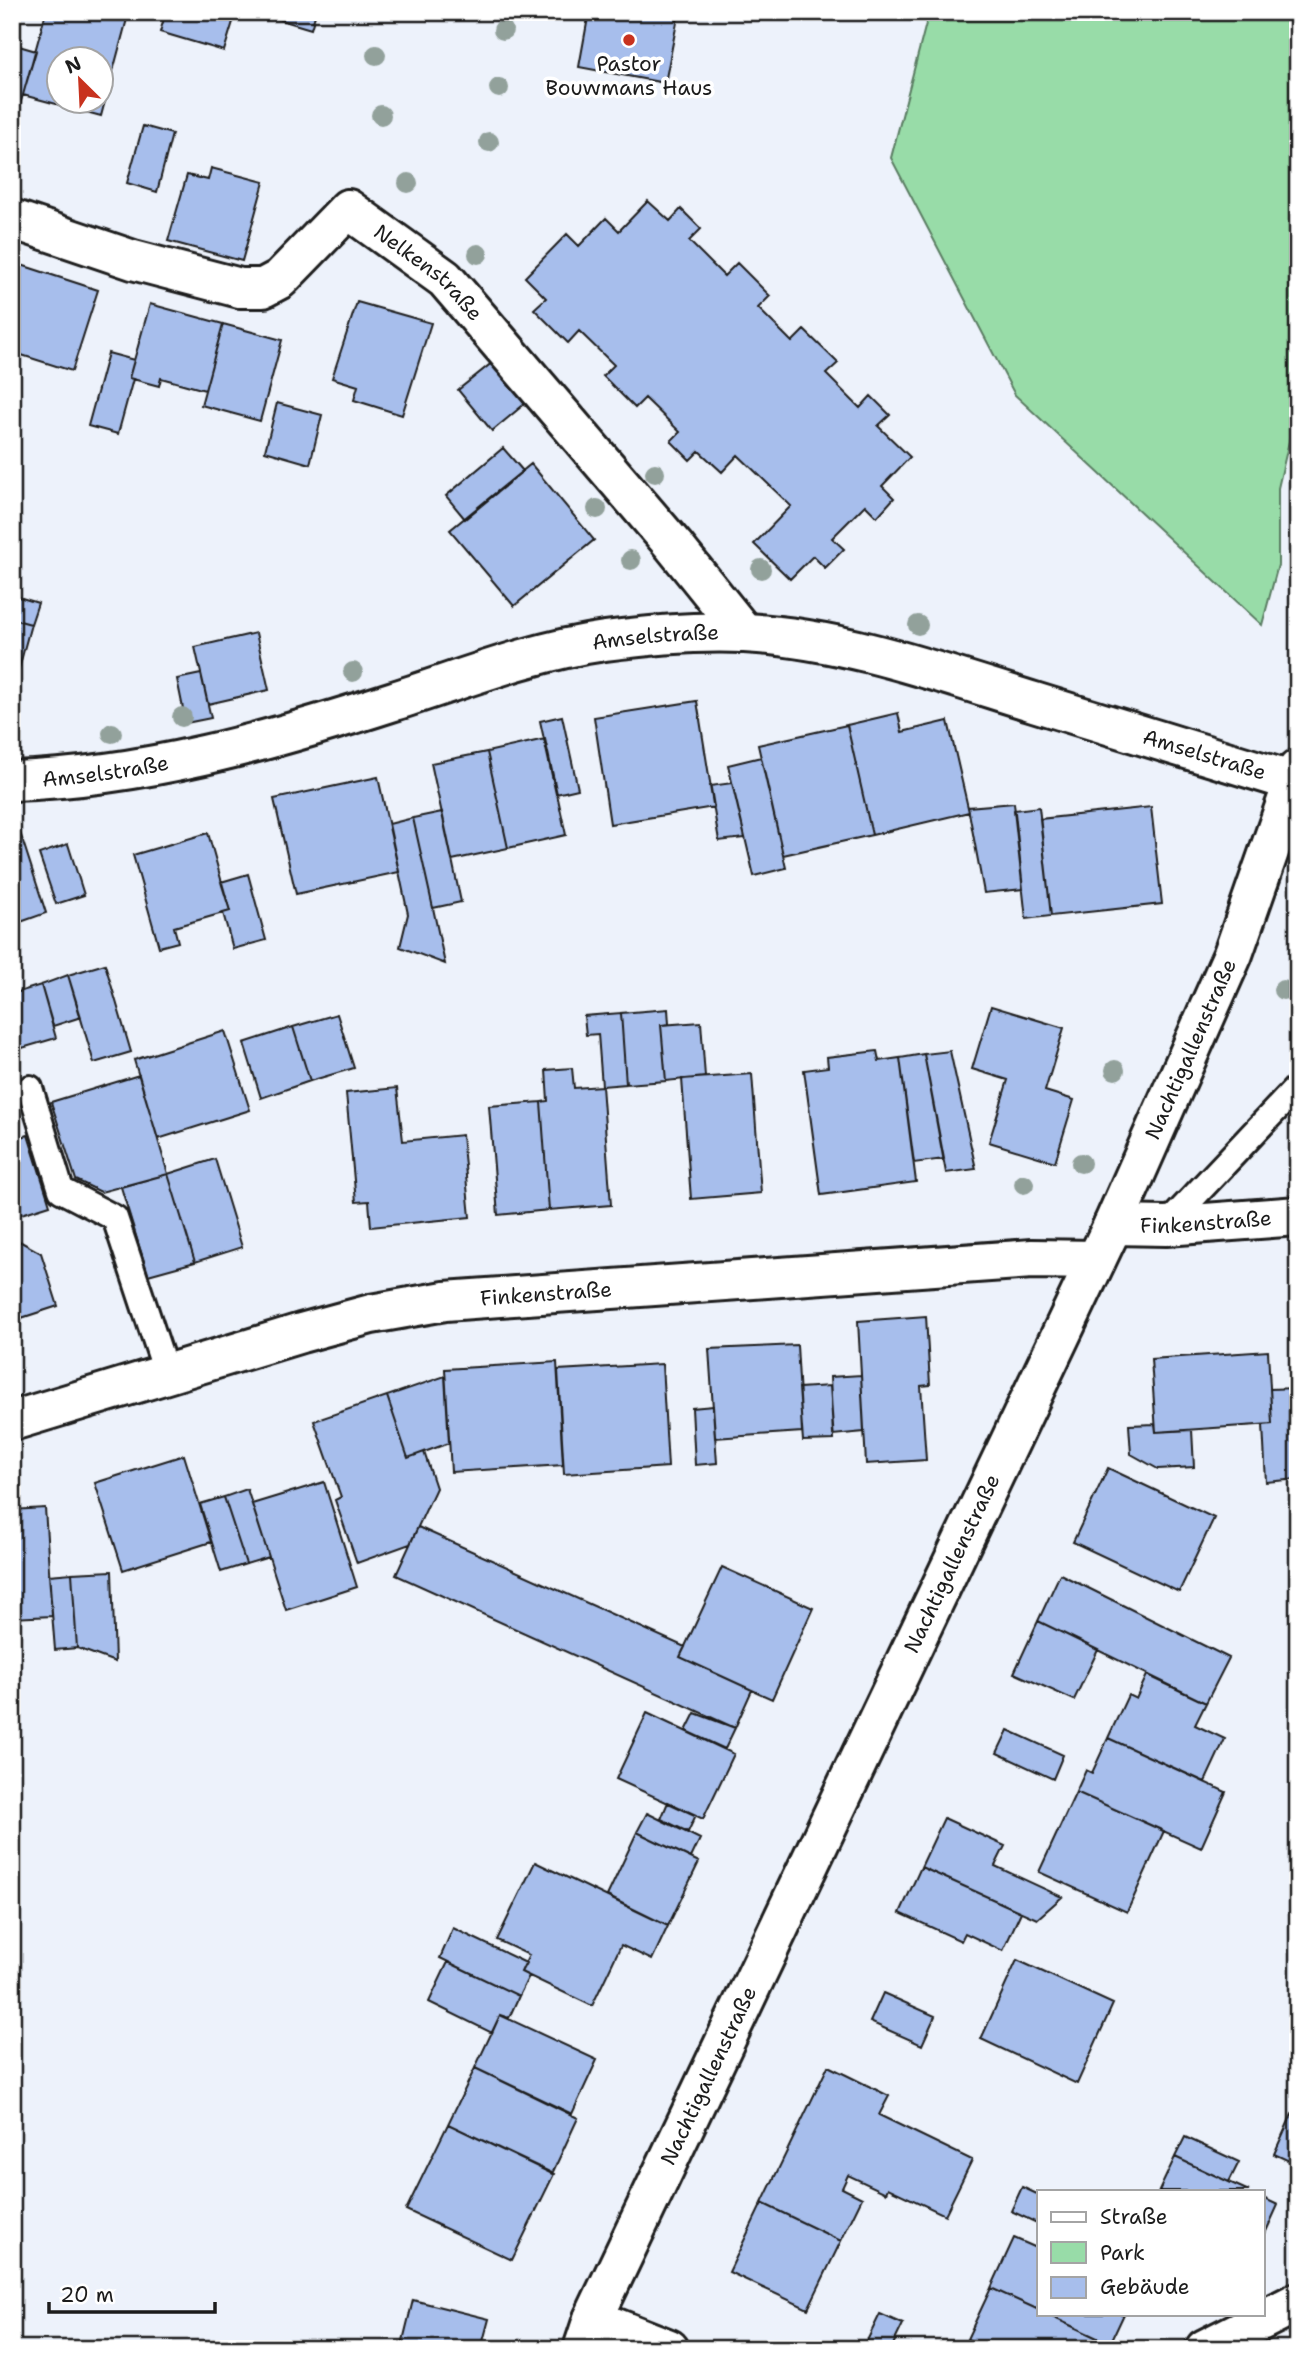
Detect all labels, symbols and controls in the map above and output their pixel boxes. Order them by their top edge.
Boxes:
marker: Pastor Bouwmans Haus [621,32,637,48]
north arrow [46,46,116,116]
text: N [61,50,85,79]
place label: Pastor Bouwmans Haus [546,50,712,102]
street label: Nelkenstraße [368,218,489,327]
street label: Amselstraße [590,618,719,657]
street label: Amselstraße [1139,723,1270,787]
street label: Amselstraße [41,749,171,794]
street label: Nachtigallenstraße [1139,955,1243,1144]
street label: Finkenstraße [1140,1204,1273,1240]
street label: Finkenstraße [479,1275,613,1312]
street label: Nachtigallenstraße [898,1470,1007,1658]
street label: Nachtigallenstraße [654,1982,763,2170]
legend [1037,2190,1264,2316]
text: Straße [1100,2203,1168,2231]
text: Park [1100,2239,1145,2267]
scale bar [49,2270,215,2314]
text: Gebäude [1100,2273,1190,2301]
text: 20 m [60,2281,114,2309]

